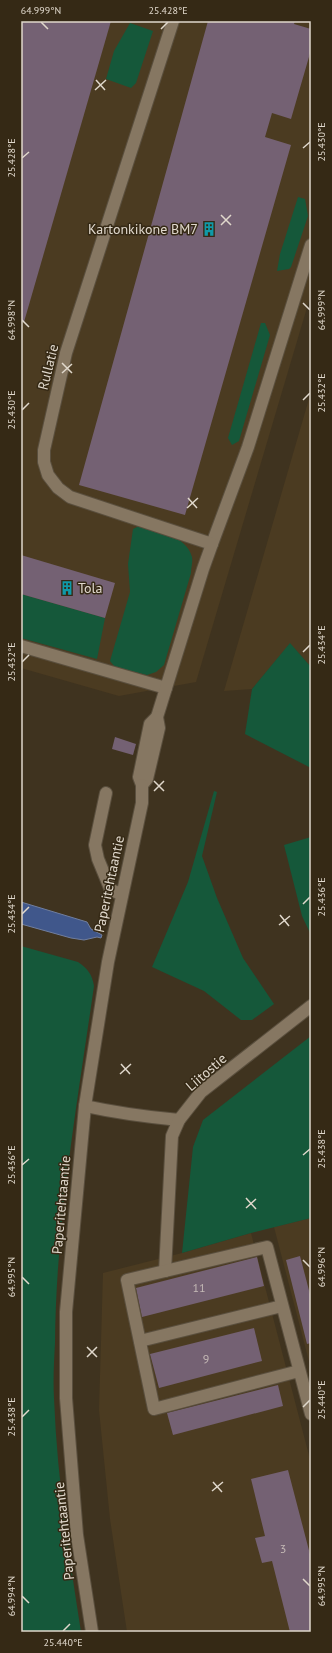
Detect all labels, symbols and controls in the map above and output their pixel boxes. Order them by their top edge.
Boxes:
text: 64.999°N [21,4,61,17]
text: 25.428°E [149,4,188,17]
text: 25.430°E [315,123,328,162]
text: 25.428°E [5,139,18,178]
place label: Kartonkikone BM7 [88,220,198,238]
building icon: Kartonkikone BM7 [201,221,217,237]
text: 64.999°N [315,290,328,330]
text: 64.998°N [5,300,18,340]
street label: Rullatie [34,342,62,392]
text: 25.432°E [315,374,328,413]
text: 25.430°E [5,391,18,430]
place label: Tola [78,579,103,597]
building icon: Tola [59,580,75,596]
text: 25.434°E [315,626,328,665]
text: 25.432°E [5,643,18,682]
street label: Paperitehtaantie [90,834,128,934]
text: 25.436°E [315,878,328,917]
text: 25.434°E [5,895,18,934]
street label: Liitostie [182,1049,230,1095]
text: 25.438°E [315,1130,328,1169]
text: 25.436°E [5,1146,18,1185]
street label: Paperitehtaantie [48,1155,74,1255]
text: 64.996°N [315,1247,328,1287]
text: 64.995°N [5,1257,18,1297]
house number: 11 [192,1280,206,1295]
house number: 9 [203,1351,209,1366]
text: 25.440°E [315,1381,328,1420]
text: 25.438°E [5,1398,18,1437]
street label: Paperitehtaantie [50,1481,78,1581]
house number: 3 [280,1541,286,1556]
text: 64.995°N [315,1566,328,1606]
text: 64.994°N [5,1576,18,1616]
text: 25.440°E [44,1636,83,1649]

